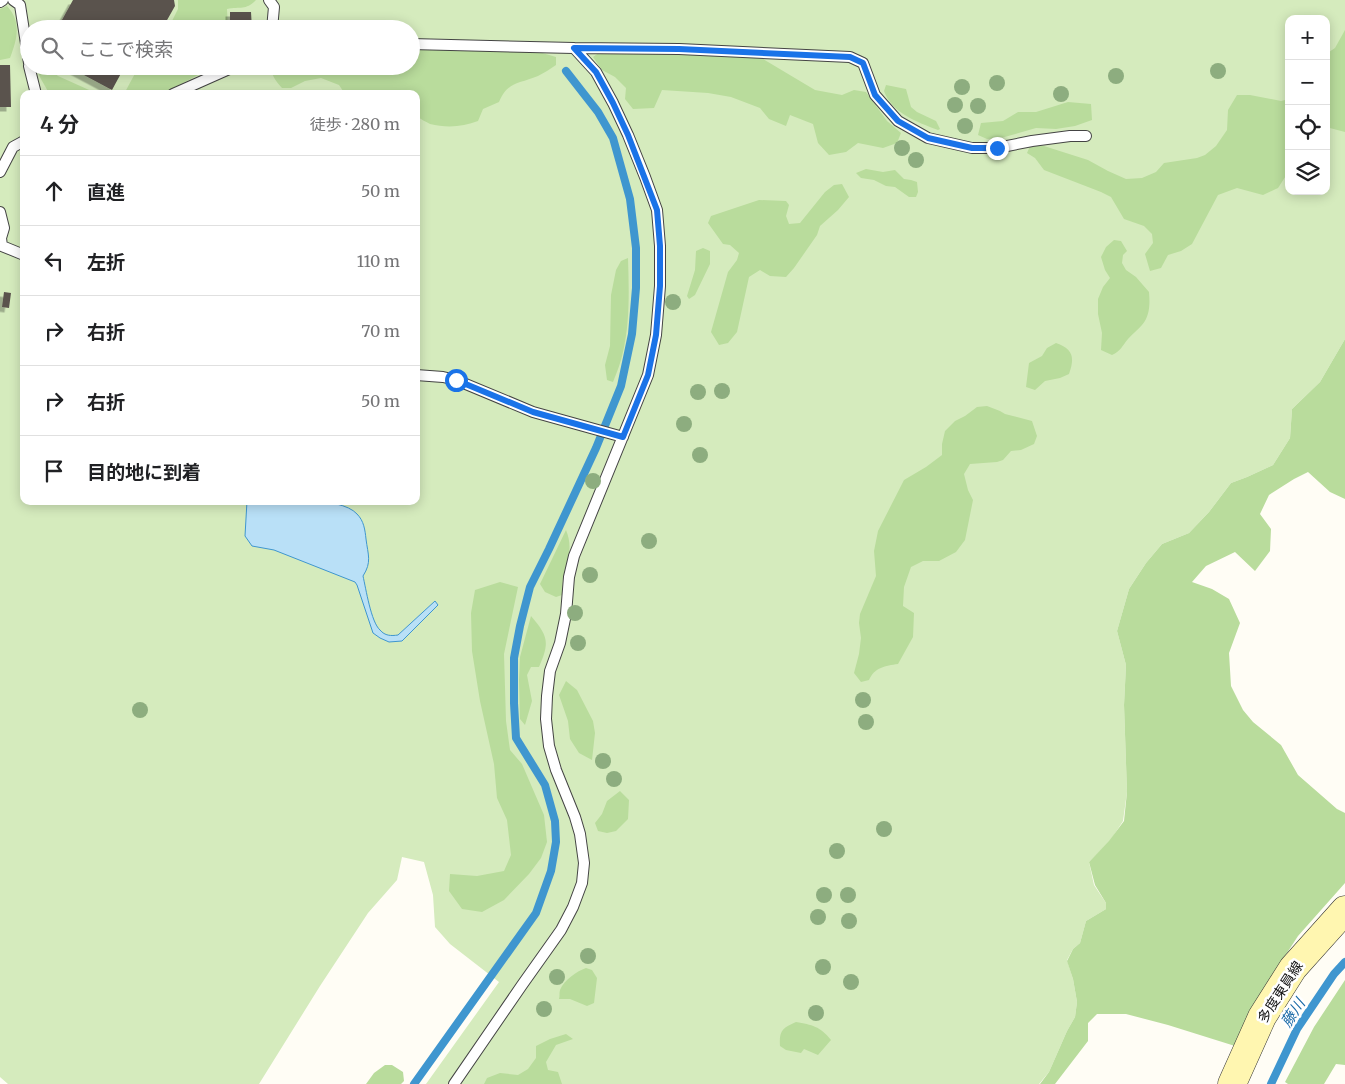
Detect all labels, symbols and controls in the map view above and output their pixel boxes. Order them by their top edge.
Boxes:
map controls [1285,15,1330,195]
button: + [1285,15,1330,60]
search box [20,20,420,75]
icon: search [38,34,66,62]
text: ここで検索 [78,37,173,61]
button: − [1285,60,1330,105]
button: locate [1285,105,1330,150]
text: 4 分 [40,111,79,138]
text: 徒歩 · 280 m [310,114,400,134]
route end [986,137,1009,160]
button: layers [1285,150,1330,195]
icon: ahead [40,177,68,205]
text: 直進 [87,180,125,204]
text: 50 m [361,181,400,201]
icon: left [40,247,68,275]
text: 左折 [87,250,125,274]
text: 110 m [357,251,400,271]
icon: right [40,317,68,345]
text: 右折 [87,320,125,344]
text: 70 m [361,321,400,341]
route start [445,369,468,392]
icon: right [40,387,68,415]
text: 右折 [87,390,125,414]
text: 50 m [361,391,400,411]
icon: arrive [40,457,68,485]
text: 目的地に到着 [87,460,201,484]
street label: 多度東員線 [1253,958,1307,1026]
water label: 藤川 [1276,993,1310,1030]

